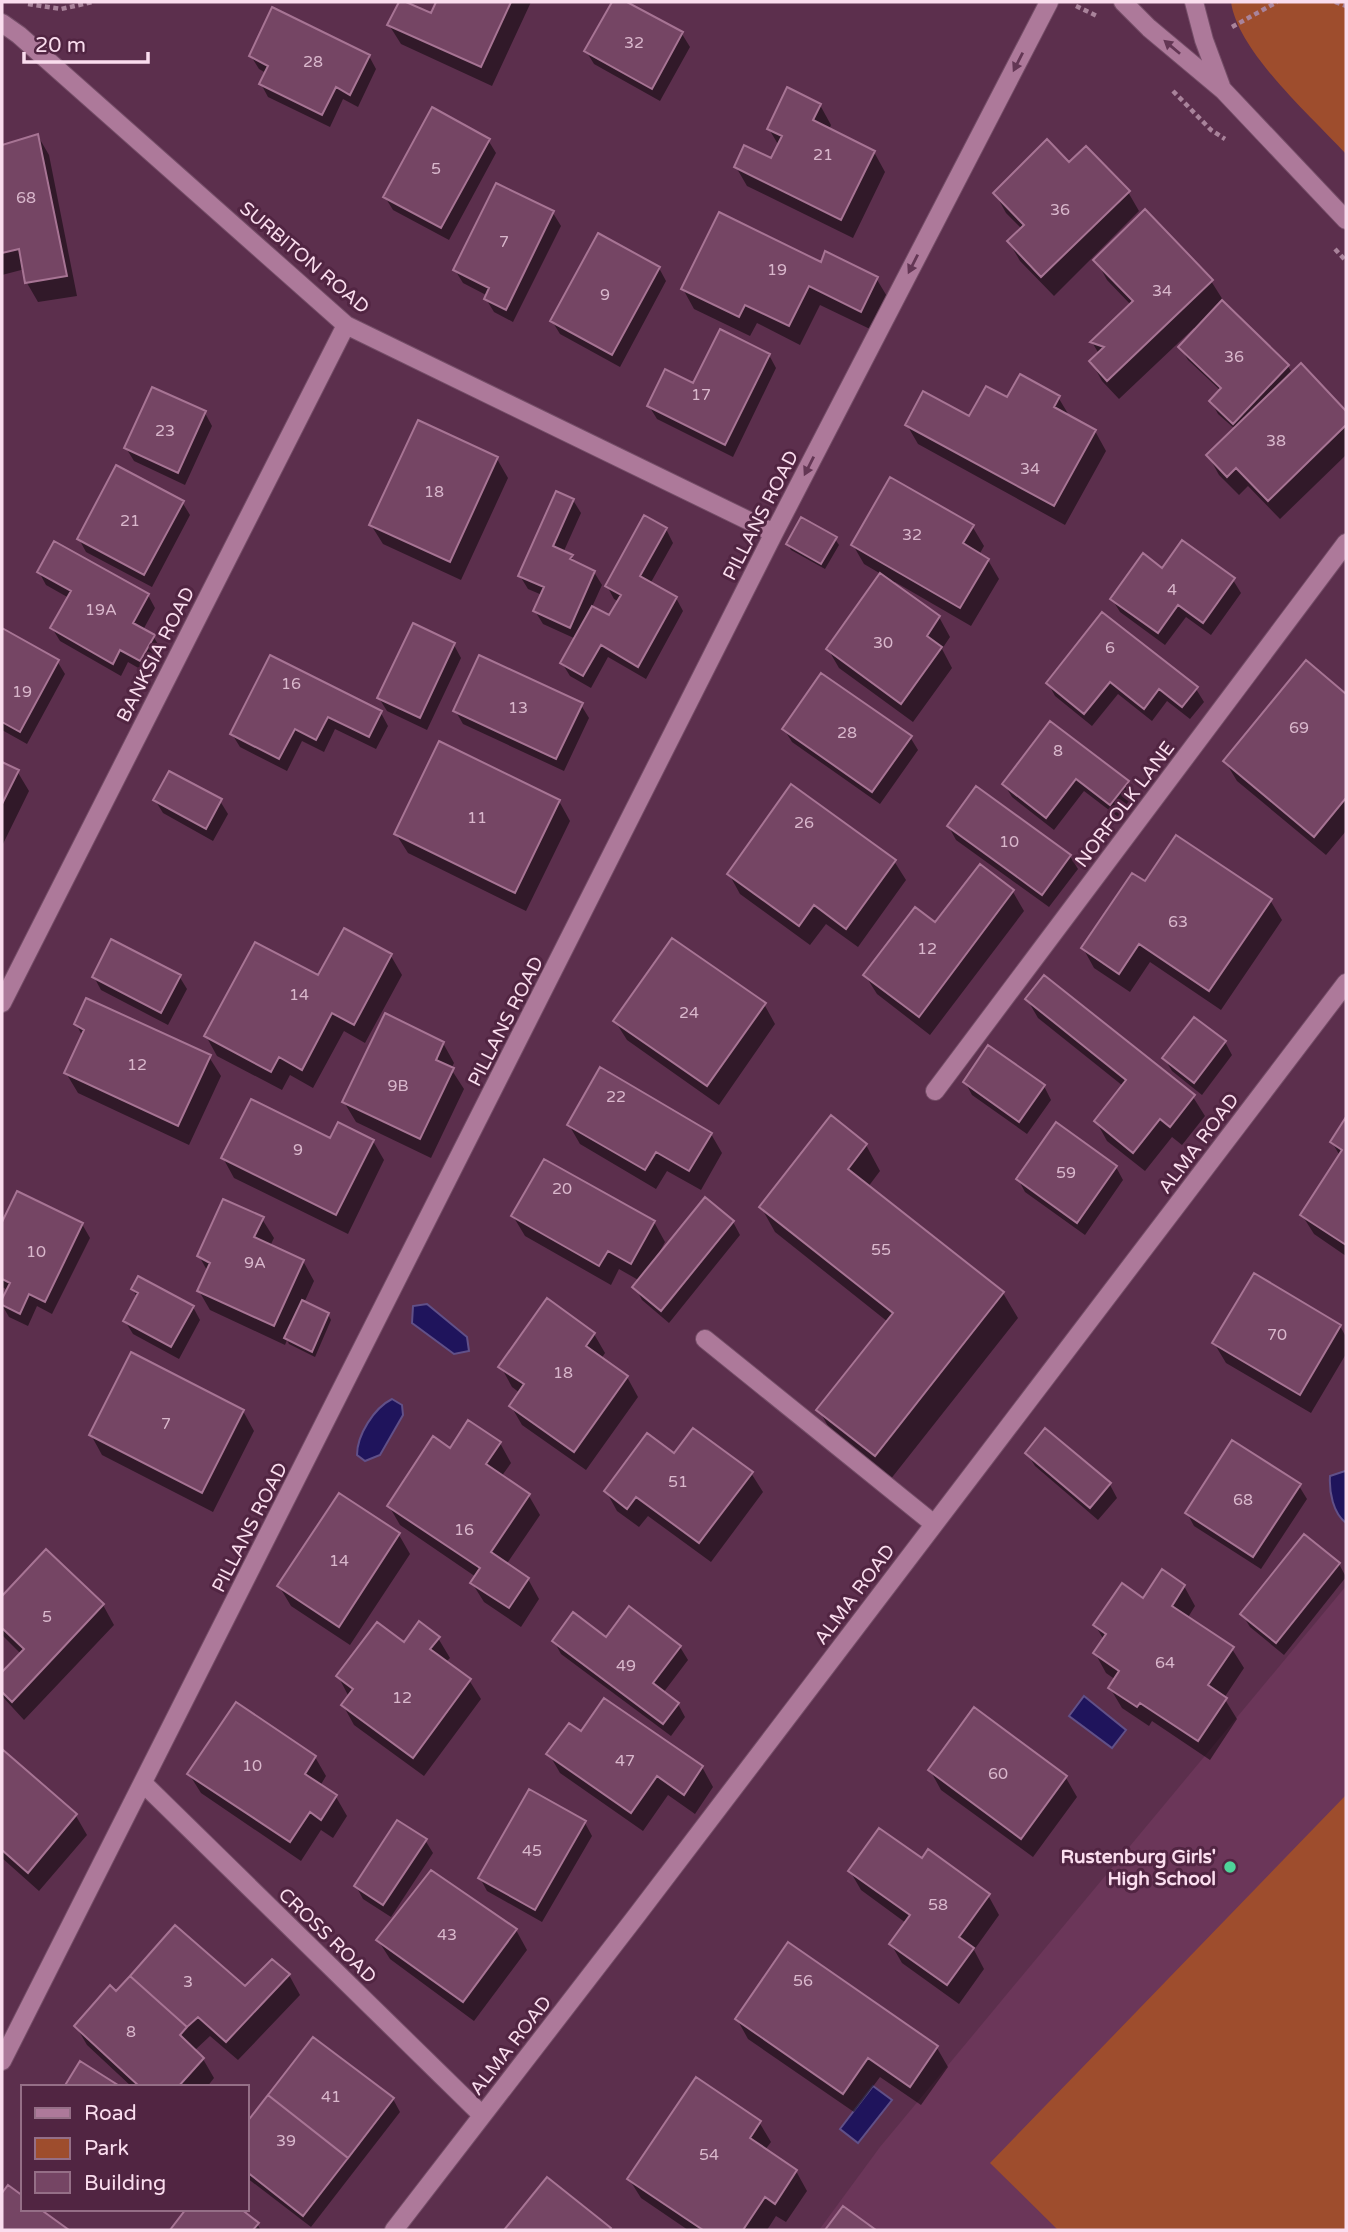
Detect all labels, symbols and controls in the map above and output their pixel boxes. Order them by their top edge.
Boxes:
scale bar [24,21,149,65]
text: 20 m [35,33,86,58]
house number: 32 [624,33,644,53]
one-way arrow [1163,40,1180,55]
house number: 28 [303,52,323,72]
one-way arrow [1012,52,1024,72]
house number: 21 [813,145,833,165]
house number: 5 [431,159,441,179]
house number: 68 [16,188,36,208]
street label: SURBITON ROAD [235,197,374,318]
house number: 36 [1050,200,1070,220]
house number: 7 [499,232,509,252]
one-way arrow [908,254,919,274]
house number: 19 [767,260,787,280]
house number: 34 [1152,281,1172,301]
house number: 9 [600,285,610,305]
house number: 36 [1224,347,1244,367]
house number: 17 [691,385,711,405]
house number: 23 [155,421,175,441]
house number: 38 [1266,431,1286,451]
street label: PILLANS ROAD [719,447,803,584]
one-way arrow [803,456,814,476]
house number: 34 [1020,459,1040,479]
house number: 18 [424,482,444,502]
house number: 21 [120,511,140,531]
house number: 32 [902,525,922,545]
house number: 4 [1167,580,1177,600]
street label: BANKSIA ROAD [112,583,199,726]
house number: 19A [85,600,117,620]
house number: 30 [873,633,893,653]
house number: 6 [1105,638,1115,658]
house number: 16 [281,674,301,694]
house number: 19 [12,682,32,702]
house number: 13 [508,698,528,718]
house number: 69 [1289,718,1309,738]
house number: 28 [837,723,857,743]
street label: NORFOLK LANE [1070,737,1179,872]
house number: 8 [1053,741,1063,761]
house number: 11 [467,808,487,828]
house number: 26 [794,813,814,833]
house number: 10 [999,832,1019,852]
house number: 63 [1168,912,1188,932]
house number: 12 [917,939,937,959]
street label: PILLANS ROAD [464,953,548,1090]
house number: 14 [289,985,309,1005]
house number: 24 [679,1003,699,1023]
house number: 12 [127,1055,147,1075]
house number: 9B [387,1076,409,1096]
house number: 22 [606,1087,626,1107]
street label: ALMA ROAD [1154,1089,1244,1198]
house number: 9 [293,1140,303,1160]
house number: 59 [1056,1163,1076,1183]
house number: 20 [552,1179,572,1199]
house number: 55 [871,1240,891,1260]
house number: 10 [26,1242,46,1262]
house number: 9A [244,1253,266,1273]
house number: 70 [1267,1325,1287,1345]
house number: 18 [553,1363,573,1383]
house number: 7 [161,1414,171,1434]
street label: PILLANS ROAD [208,1459,292,1596]
house number: 51 [668,1472,688,1492]
house number: 68 [1233,1490,1253,1510]
house number: 16 [454,1520,474,1540]
street label: ALMA ROAD [810,1540,900,1649]
house number: 14 [329,1551,349,1571]
house number: 5 [42,1607,52,1627]
house number: 64 [1155,1653,1175,1673]
house number: 49 [616,1656,636,1676]
house number: 12 [392,1688,412,1708]
house number: 47 [615,1751,635,1771]
house number: 10 [242,1756,262,1776]
house number: 60 [988,1764,1008,1784]
house number: 45 [522,1841,542,1861]
place label: Rustenburg Girls' High School [1060,1846,1216,1891]
marker: Rustenburg Girls' High School [1222,1859,1238,1875]
street label: CROSS ROAD [274,1883,381,1988]
house number: 58 [928,1895,948,1915]
house number: 43 [437,1925,457,1945]
house number: 56 [793,1971,813,1991]
house number: 3 [183,1972,193,1992]
street label: ALMA ROAD [465,1992,556,2100]
house number: 8 [126,2022,136,2042]
legend [21,2085,248,2211]
house number: 41 [321,2087,341,2107]
text: Road [84,2101,137,2126]
house number: 39 [276,2131,296,2151]
text: Park [84,2136,129,2161]
house number: 54 [699,2145,719,2165]
text: Building [84,2171,166,2196]

